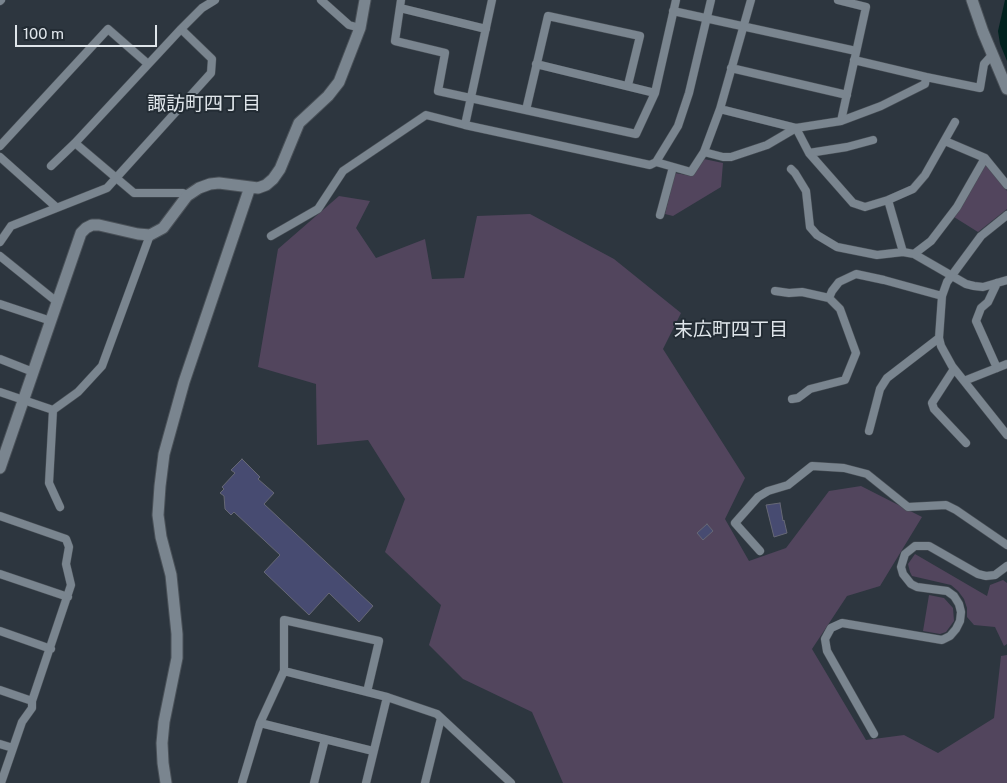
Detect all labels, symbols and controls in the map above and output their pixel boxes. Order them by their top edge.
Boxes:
scale bar [18,15,160,47]
text: 100 m [23,25,64,42]
district label: 諏訪町四丁目 [147,93,261,115]
district label: 末広町四丁目 [674,319,788,341]

